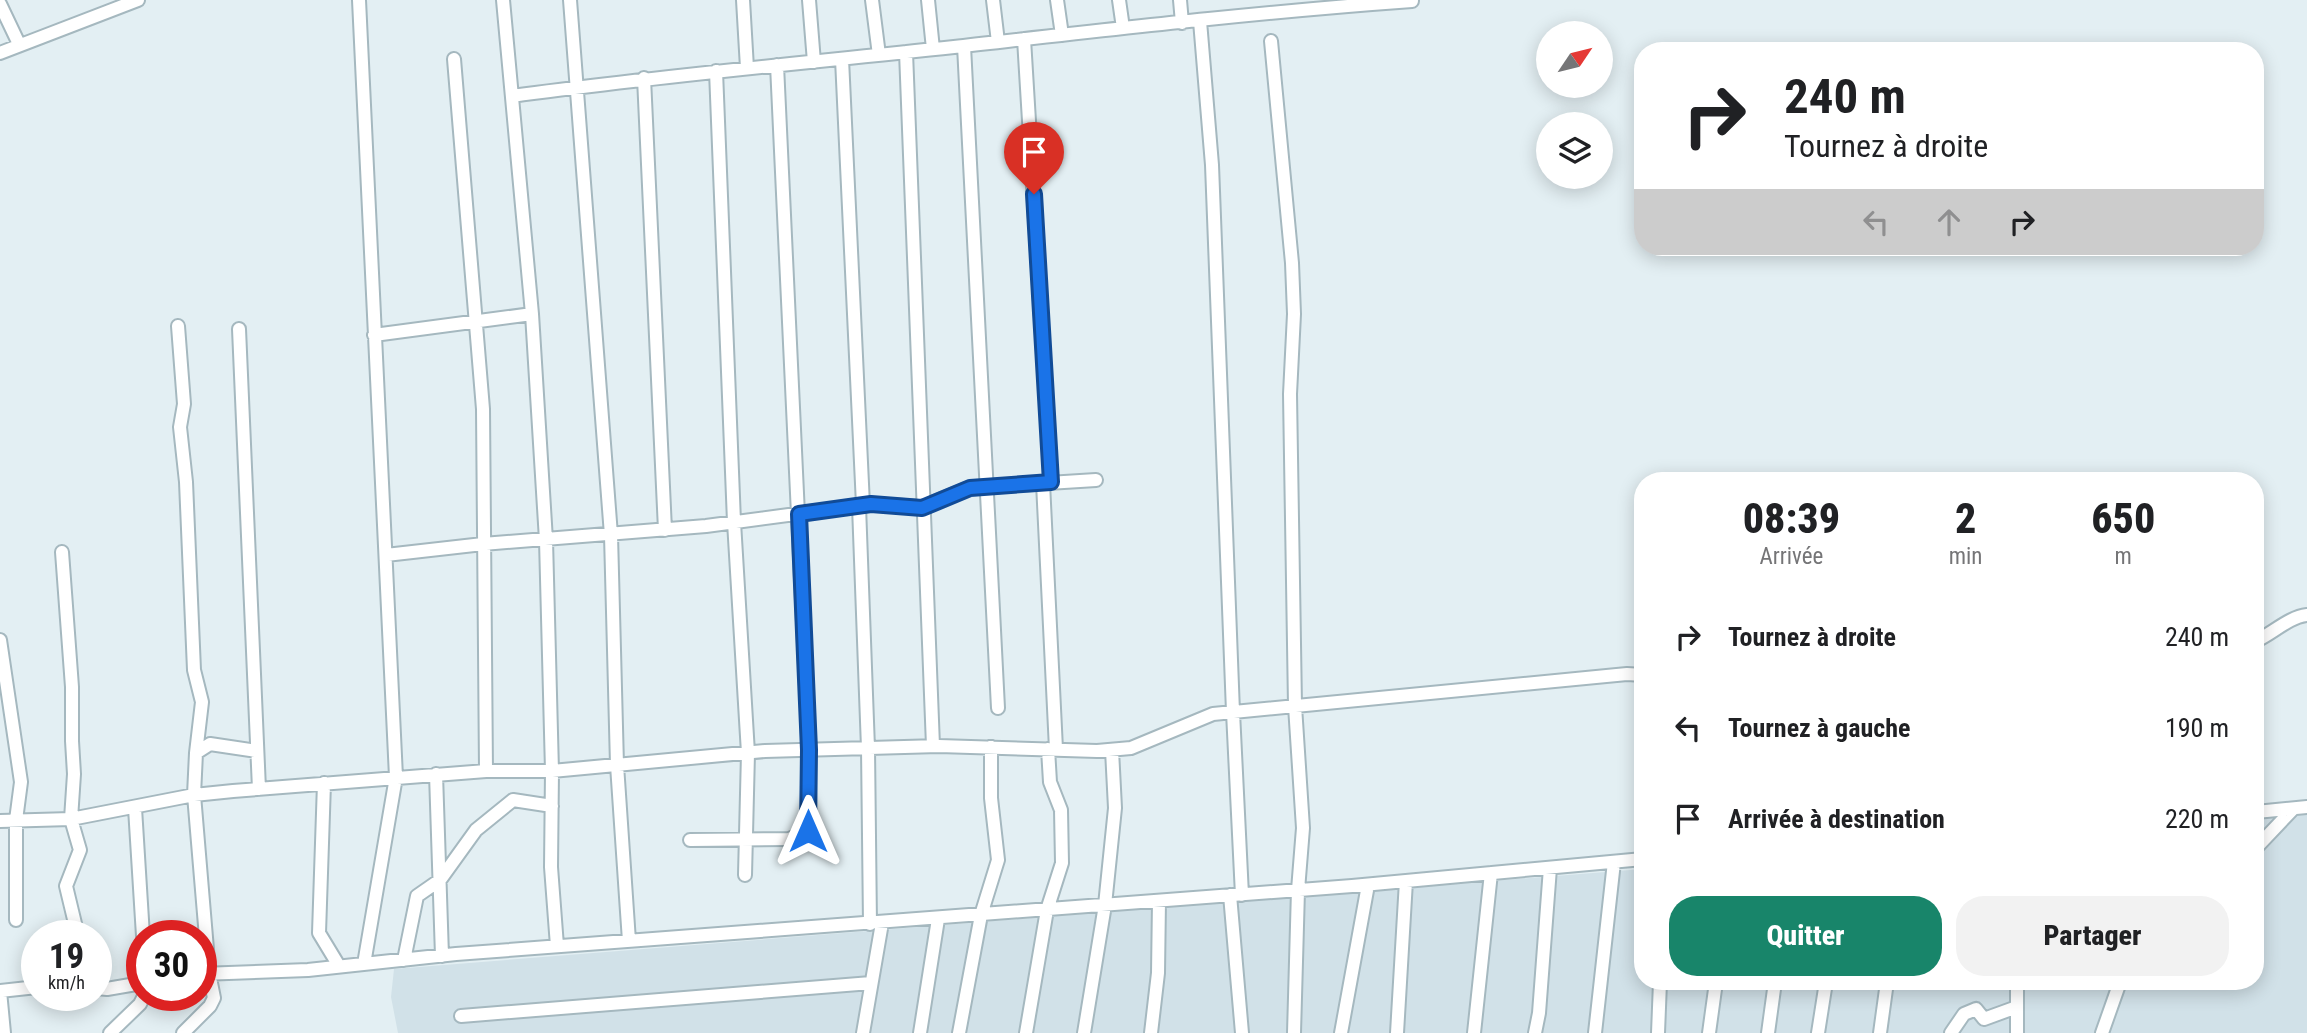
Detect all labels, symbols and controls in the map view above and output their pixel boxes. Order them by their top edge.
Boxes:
north arrow [1536,21,1614,98]
map controls [1536,21,1613,189]
text: 240 m [1784,68,1906,125]
icon: right [1669,70,1760,161]
button: layers [1536,112,1613,189]
pin [1004,122,1064,194]
text: Tournez à droite [1784,127,1988,165]
icon: arrive [1015,133,1053,171]
icon: left [1857,203,1895,241]
icon: ahead [1930,203,1968,241]
icon: right [2003,203,2041,241]
text: 08:39 [1743,494,1840,543]
text: 2 [1955,494,1976,543]
text: 650 [2091,494,2155,543]
text: Arrivée [1759,543,1823,570]
text: min [1949,543,1982,570]
text: m [2115,543,2132,570]
icon: right [1669,618,1707,656]
text: Tournez à droite [1728,622,1896,652]
text: 240 m [2165,622,2229,652]
icon: left [1669,709,1707,747]
text: Tournez à gauche [1728,713,1910,743]
text: 190 m [2165,713,2229,743]
position arrow [771,794,845,868]
icon: arrive [1669,800,1707,838]
text: Arrivée à destination [1728,804,1945,834]
text: 220 m [2165,804,2229,834]
button: Quitter [1669,896,1942,976]
button: Partager [1956,896,2229,976]
speed limit sign: 30 [126,920,217,1011]
text: 19 [49,936,84,977]
text: km/h [48,972,85,993]

